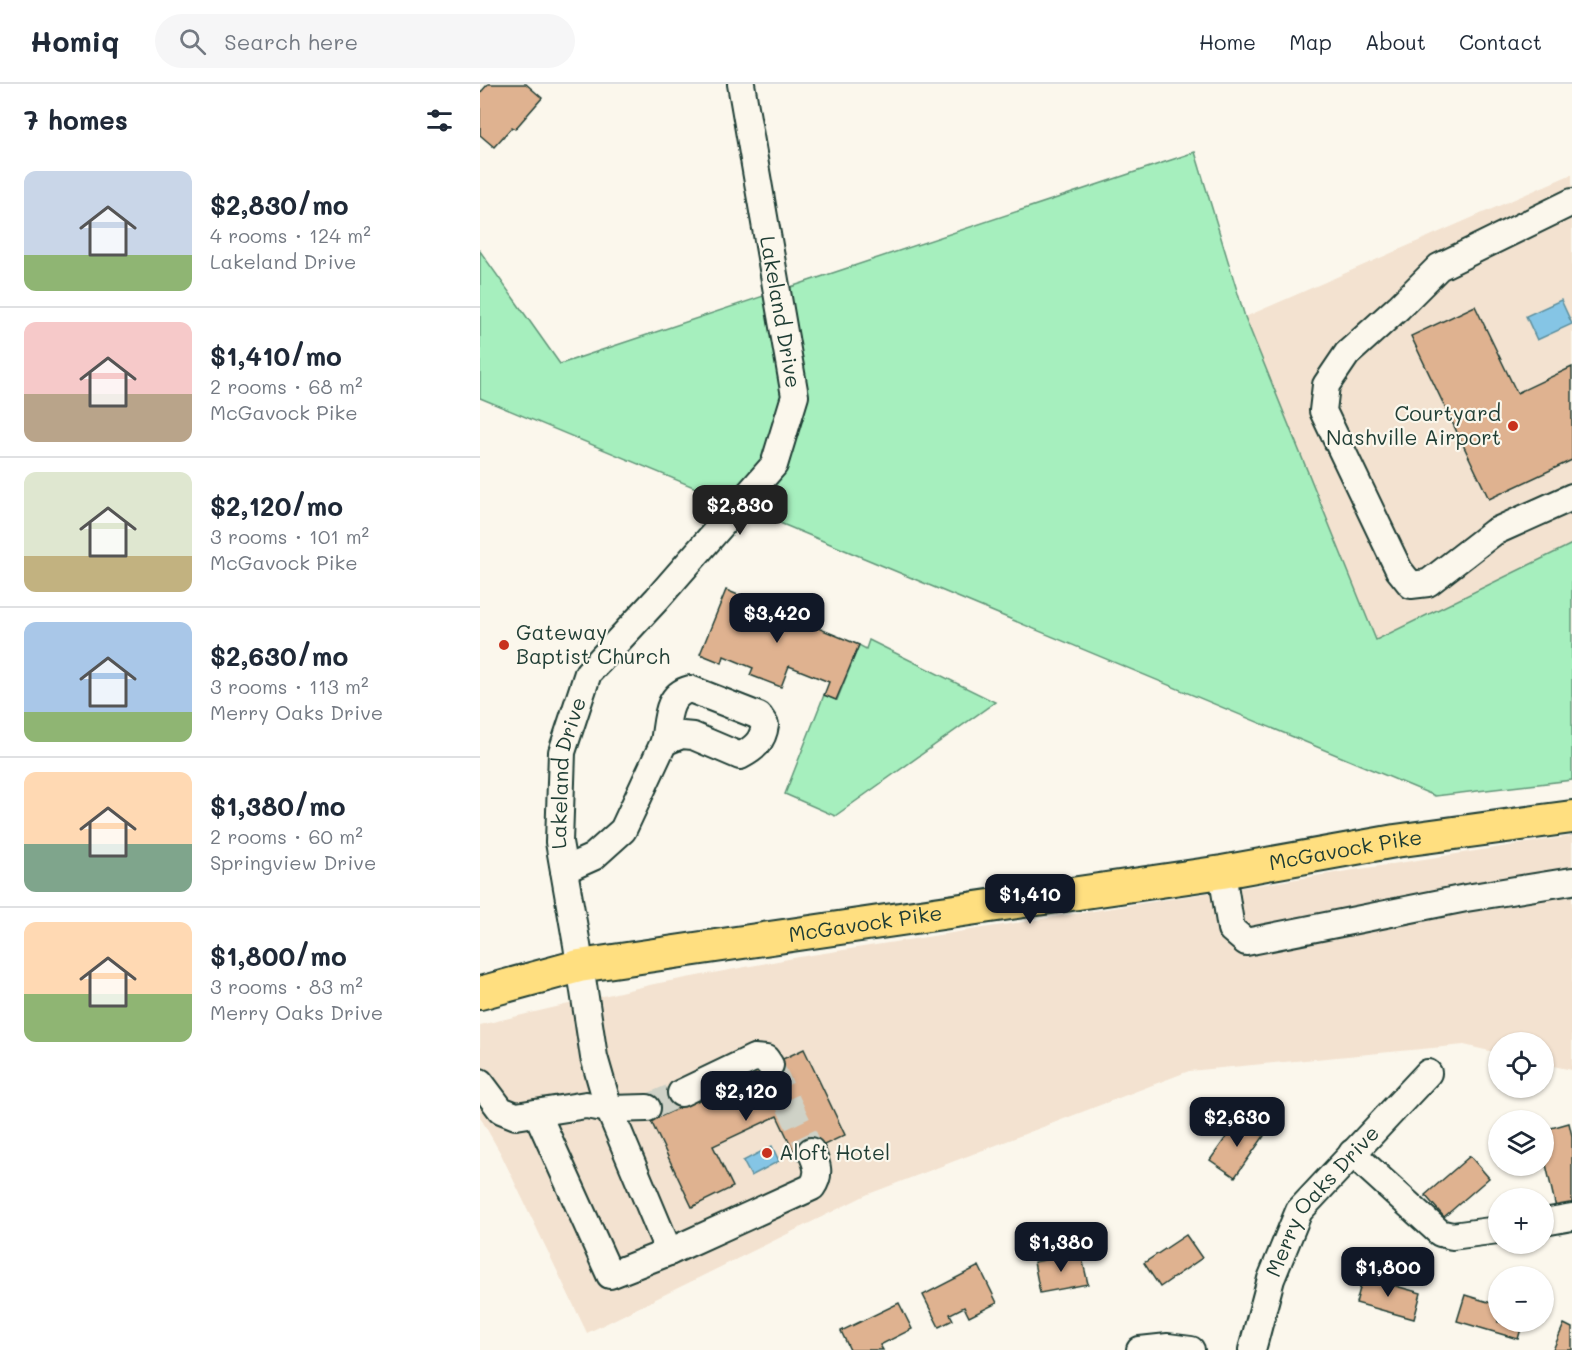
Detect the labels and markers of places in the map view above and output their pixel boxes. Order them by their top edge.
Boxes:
place label: Courtyard Nashville Airport [1326,399,1501,450]
marker: Courtyard Nashville Airport [1506,419,1520,433]
pin: $2,830 [691,485,789,536]
pin: $3,420 [728,593,826,644]
place label: Gateway Baptist Church [516,618,670,669]
marker: Gateway Baptist Church [497,638,511,652]
pin: $1,410 [981,874,1079,925]
pin: $2,120 [697,1071,795,1122]
pin: $2,630 [1188,1097,1286,1148]
place label: Aloft Hotel [779,1138,890,1165]
marker: Aloft Hotel [760,1146,774,1160]
pin: $1,380 [1012,1222,1110,1273]
pin: $1,800 [1339,1247,1437,1298]

